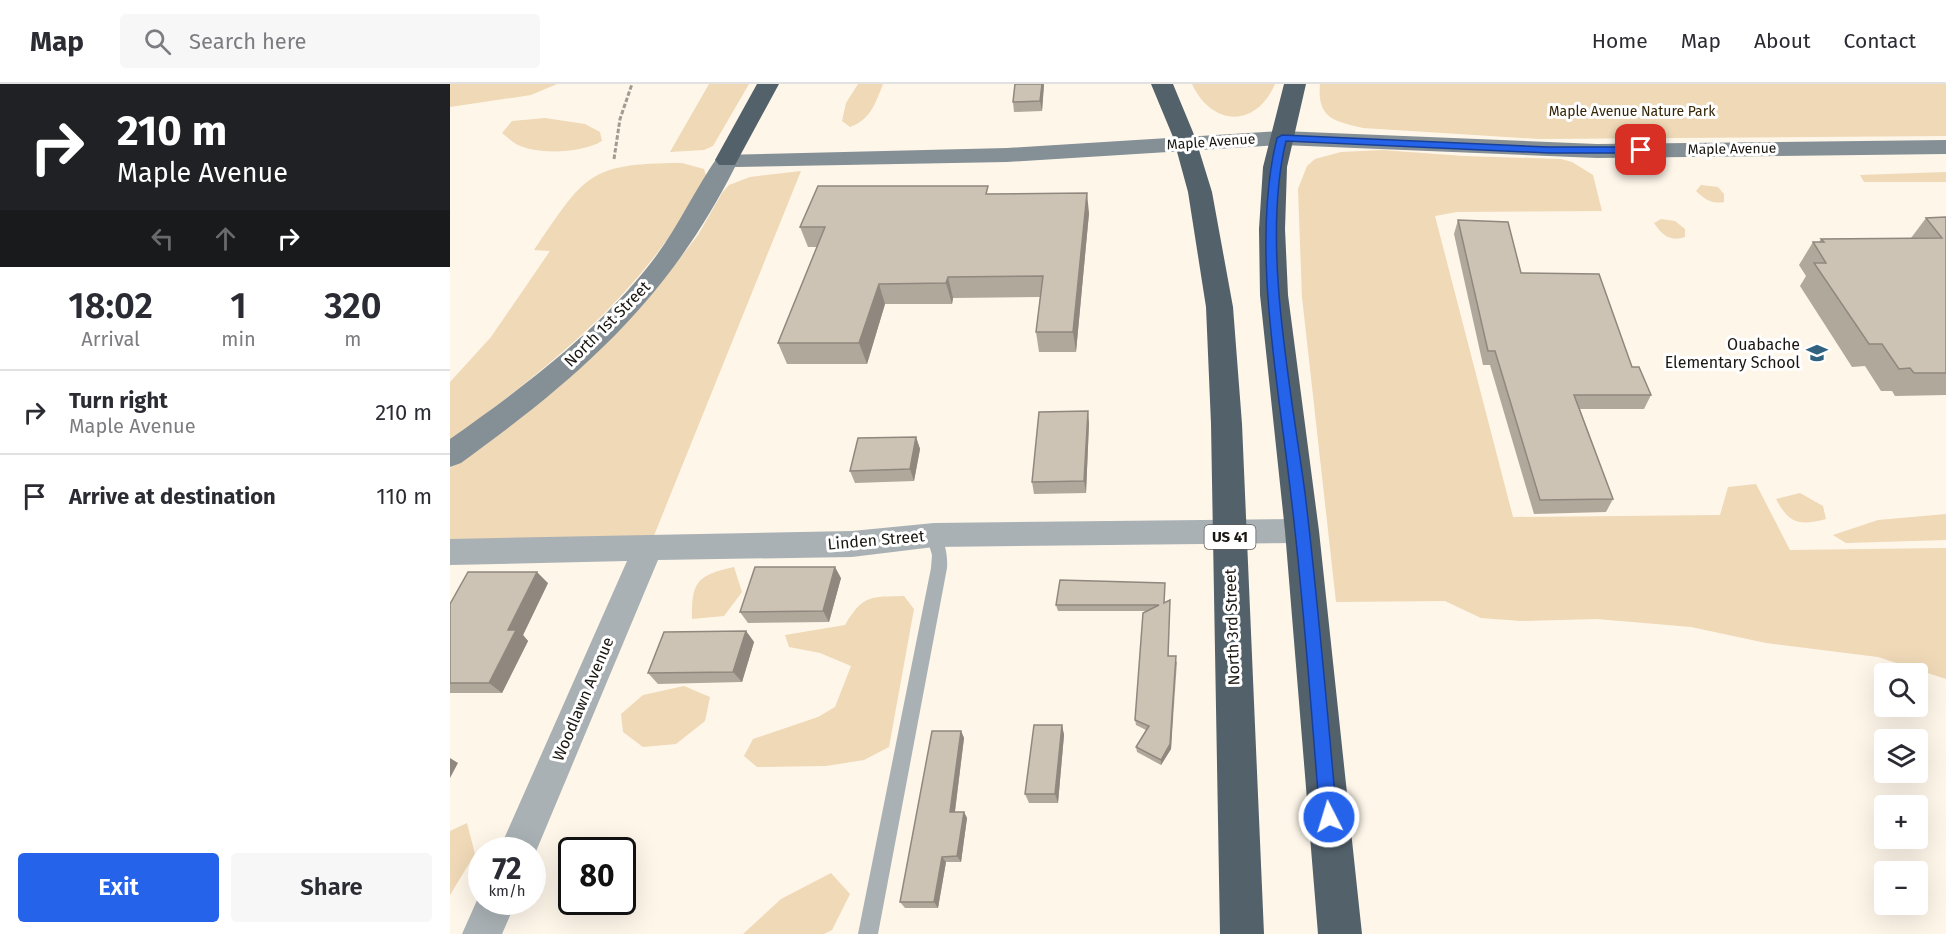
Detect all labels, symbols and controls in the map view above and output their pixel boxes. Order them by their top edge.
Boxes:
search box [120,14,540,68]
text: Map [30,25,84,58]
icon: search [141,25,174,58]
text: Search here [189,28,307,55]
text: Home [1592,28,1648,54]
text: Map [1681,28,1721,54]
text: About [1754,28,1811,54]
text: Contact [1844,28,1916,54]
park label: Maple Avenue Nature Park [1549,103,1716,120]
text: 210 m [117,106,227,156]
icon: right [18,108,96,186]
pin [1615,124,1666,175]
street label: Maple Avenue [1166,130,1256,154]
icon: arrive [1624,133,1657,166]
street label: Maple Avenue [1688,140,1776,158]
text: Maple Avenue [117,157,288,189]
icon: left [146,222,179,255]
icon: ahead [209,222,242,255]
icon: right [272,222,305,255]
street label: North 1st Street [560,277,654,371]
text: 18:02 [68,284,153,328]
text: 1 [230,284,247,328]
text: 320 [324,284,382,328]
text: Arrival [81,327,140,351]
text: min [221,327,256,351]
text: m [344,327,361,351]
place label: Ouabache Elementary School [1665,335,1800,372]
school or university icon: Ouabache Elementary School [1805,341,1829,365]
text: Turn right [69,387,168,414]
icon: right [18,396,51,429]
text: 210 m [375,399,432,426]
text: Maple Avenue [69,414,196,438]
icon: arrive [18,480,51,513]
text: Arrive at destination [69,483,276,510]
text: 110 m [376,483,432,510]
road number: US 41 [1204,525,1256,549]
street label: Linden Street [827,526,925,554]
street label: North 3rd Street [1220,568,1244,686]
street label: Woodlawn Avenue [548,634,618,764]
map controls [1874,663,1928,915]
button: search [1874,663,1928,717]
button: layers [1874,729,1928,783]
position arrow [1297,785,1361,849]
button: + [1874,795,1928,849]
speed limit sign: 80 [558,837,636,915]
text: 72 [492,851,522,887]
button: Exit [18,853,219,922]
button: Share [231,853,432,922]
button: − [1874,861,1928,915]
text: km/h [488,882,526,900]

